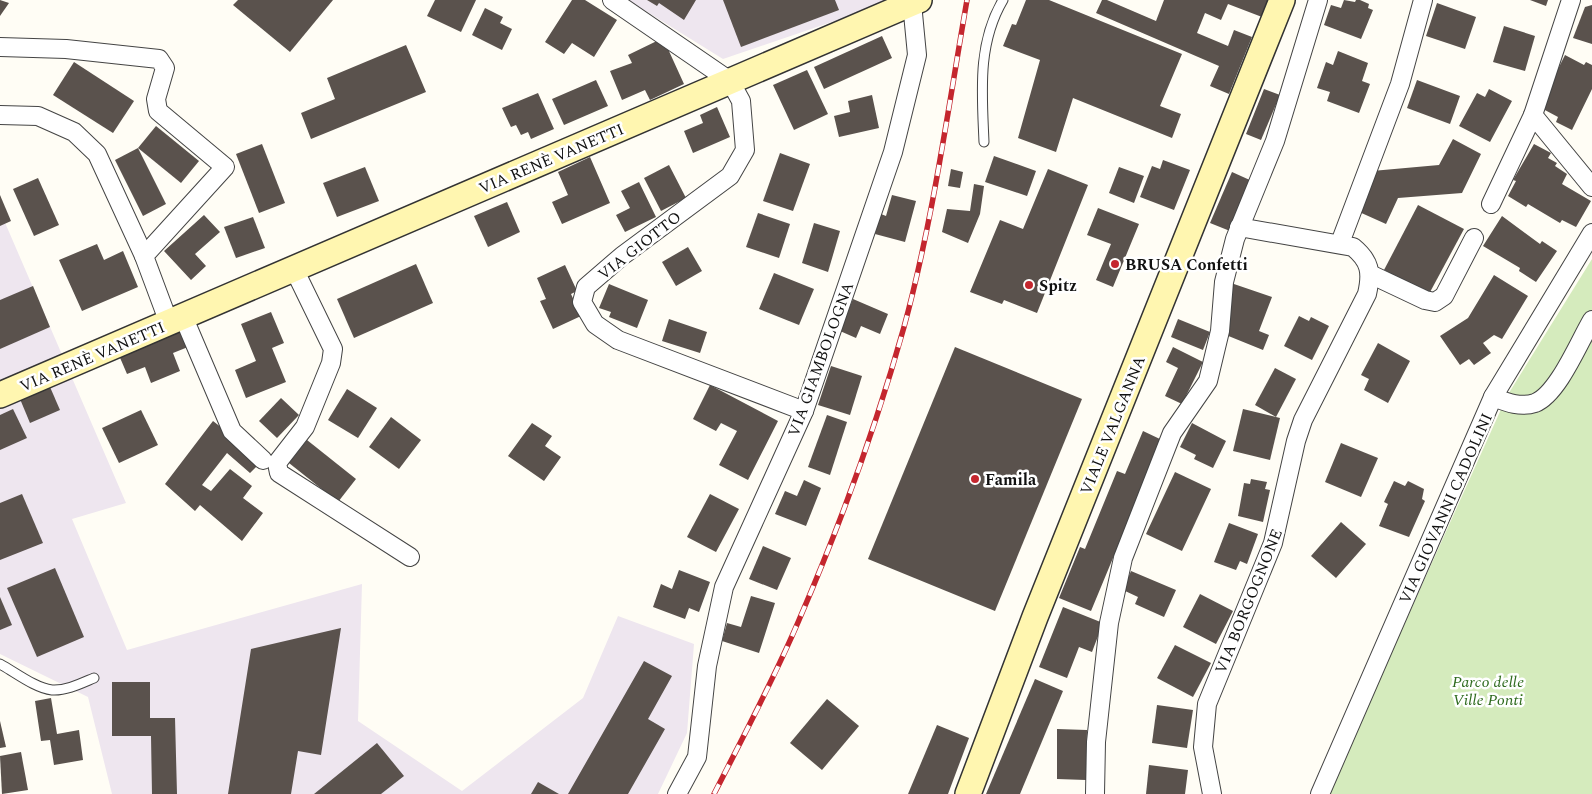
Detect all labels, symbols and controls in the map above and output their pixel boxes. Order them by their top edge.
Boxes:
street label: VIA RENÈ VANETTI [475,117,628,200]
street label: VIA GIOTTO [593,205,686,286]
place label: BRUSA Confetti [1125,253,1248,277]
marker: BRUSA Confetti [1109,258,1121,270]
place label: Spitz [1039,274,1077,298]
street label: VIA GIAMBOLOGNA [782,279,860,440]
marker: Spitz [1023,279,1035,291]
street label: VIA RENÈ VANETTI [16,315,169,398]
street label: VIALE VALGANNA [1074,352,1152,499]
street label: VIA GIOVANNI CADOLINI [1393,409,1499,608]
place label: Famila [985,468,1037,492]
marker: Famila [969,473,981,485]
street label: VIA BORGOGNONE [1209,525,1289,677]
park label: Parco delle Ville Ponti [1452,670,1524,712]

